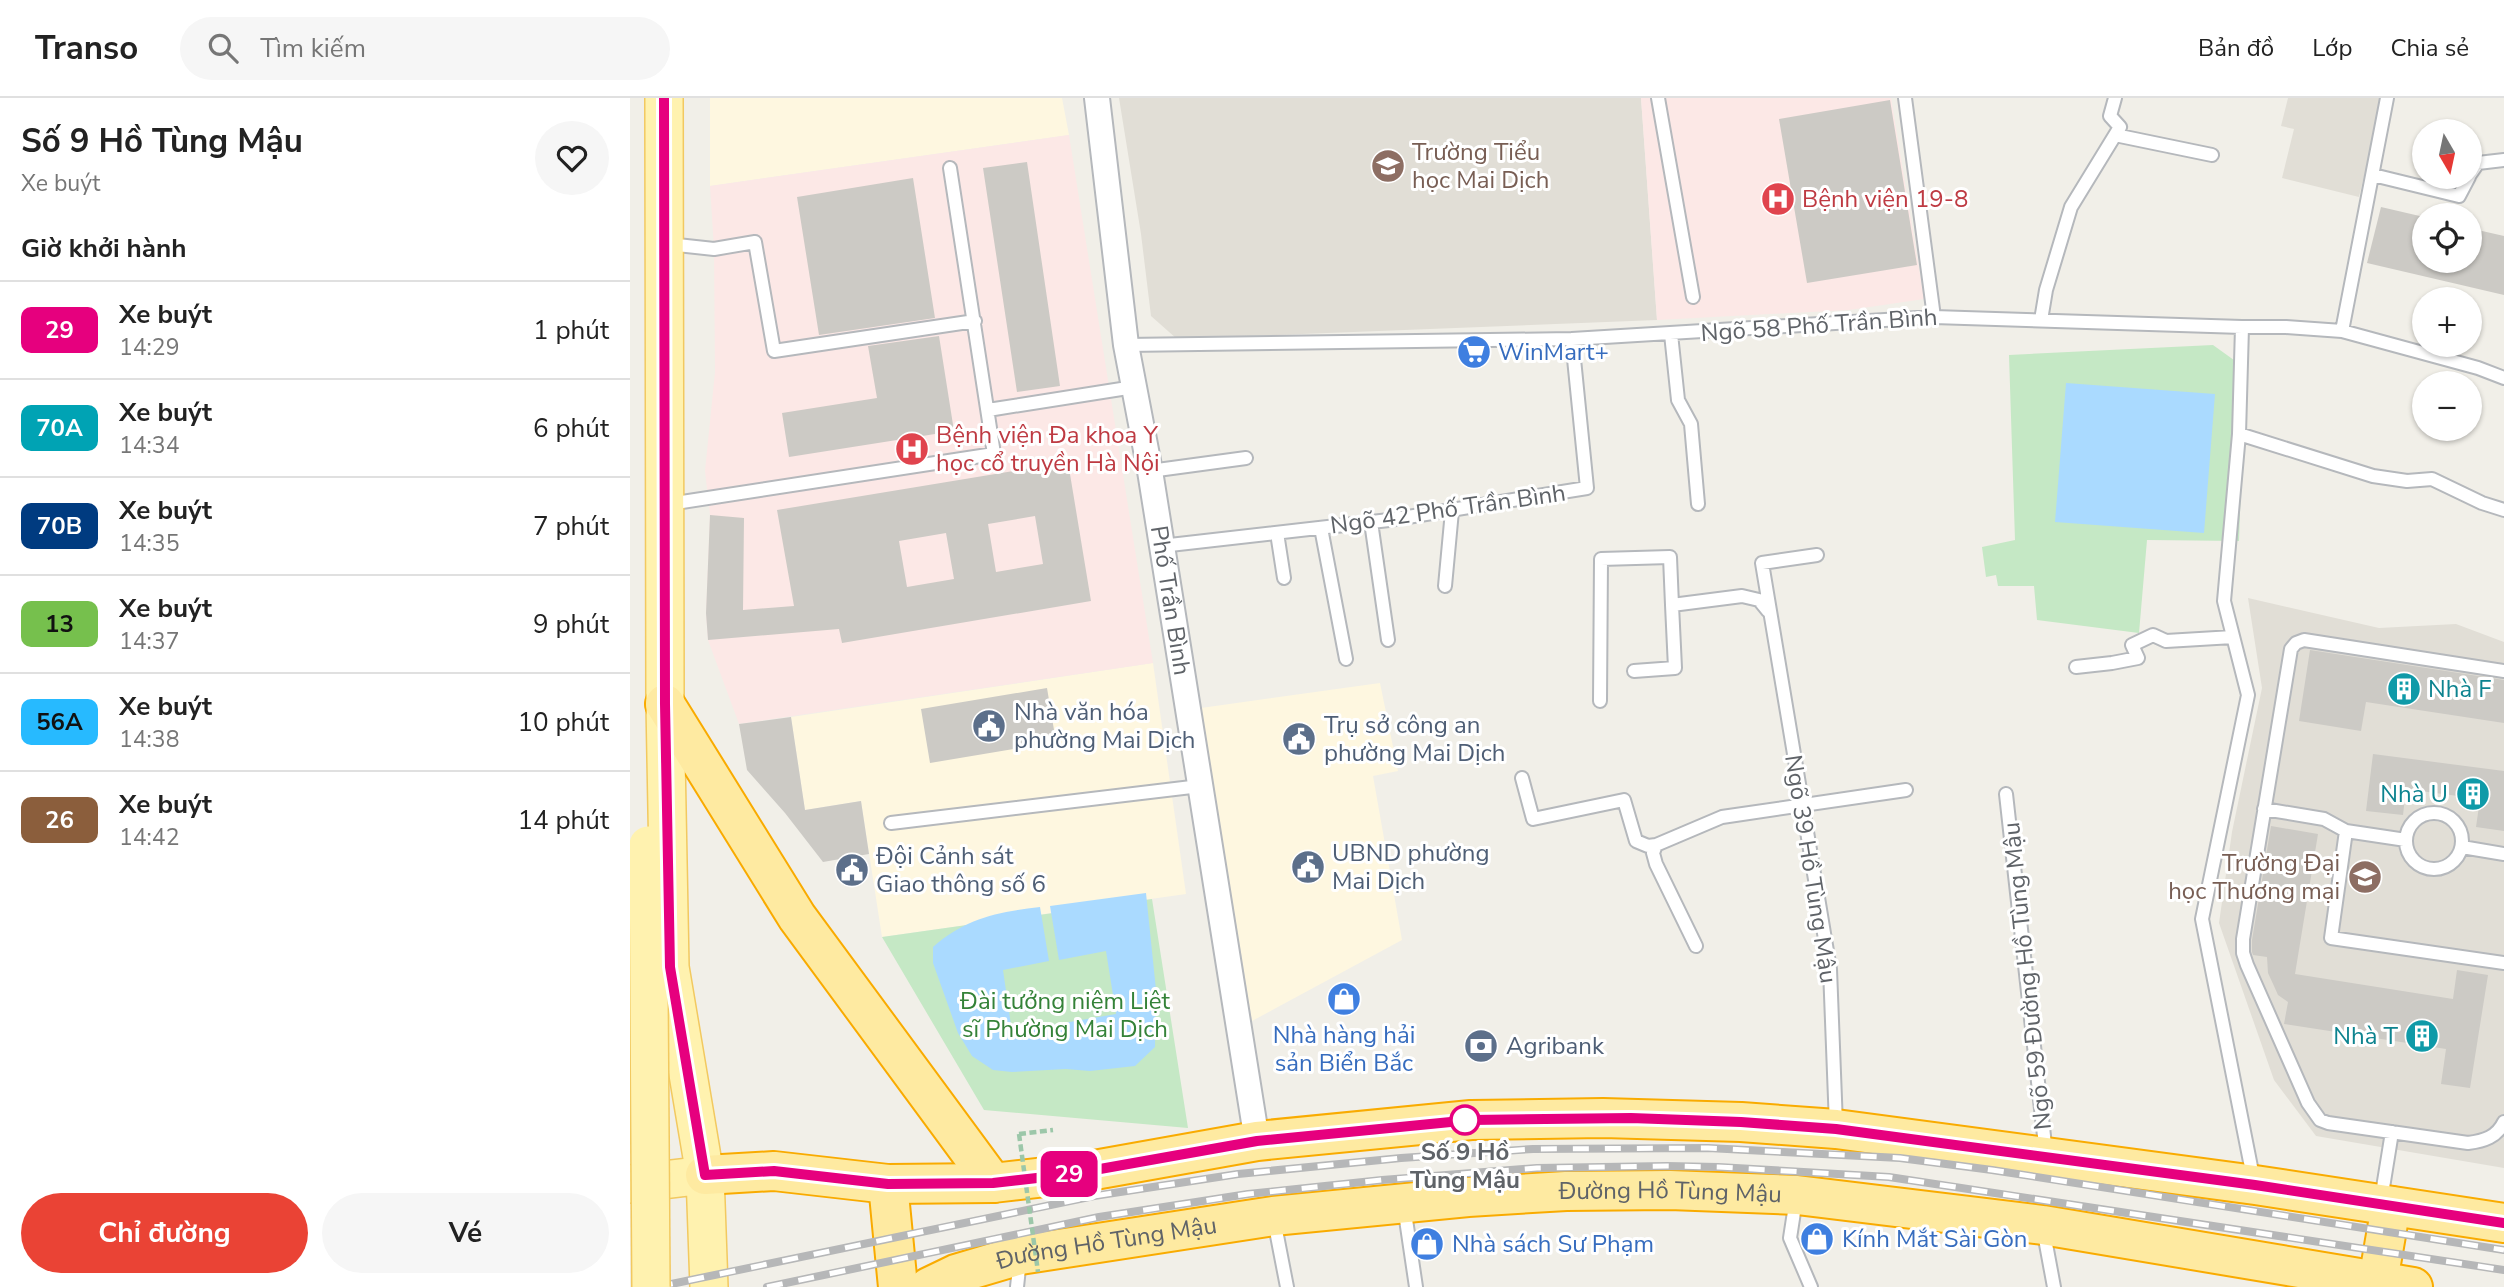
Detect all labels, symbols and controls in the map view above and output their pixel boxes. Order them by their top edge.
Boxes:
search box [180,17,670,80]
text: Transo [35,26,138,71]
icon: search [204,29,242,67]
text: Tìm kiếm [260,31,366,66]
text: Bản đồ [2198,32,2274,64]
text: Lớp [2312,32,2352,64]
text: Chia sẻ [2390,32,2469,64]
text: Số 9 Hồ Tùng Mậu [21,119,303,164]
north arrow [2412,119,2482,189]
map controls [2412,119,2482,441]
button: heart [535,121,609,195]
place label: Trường Tiểu học Mai Dịch [1412,136,1549,196]
school or university icon: Trường Tiểu học Mai Dịch [1369,147,1407,185]
text: Xe buýt [21,168,100,199]
hospital icon: Bệnh viện 19-8 [1759,180,1797,218]
place label: Bệnh viện 19-8 [1802,183,1968,215]
button: locate [2412,203,2482,273]
text: Giờ khởi hành [21,231,186,266]
button: + [2412,287,2482,357]
text: Xe buýt [119,297,212,332]
street label: Ngõ 58 Phố Trần Bình [1700,301,1938,349]
text: 1 phút [533,313,609,348]
text: 29 [45,314,74,346]
text: 14:29 [119,332,179,363]
supermarket icon: WinMart+ [1455,333,1493,371]
place label: WinMart+ [1498,336,1609,368]
button: − [2412,371,2482,441]
text: Xe buýt [119,395,212,430]
text: 6 phút [533,411,609,446]
text: 70A [36,412,83,444]
place label: Bệnh viện Đa khoa Y học cổ truyền Hà Nội [936,419,1160,479]
text: 14:34 [119,430,179,461]
hospital icon: Bệnh viện Đa khoa Y học cổ truyền Hà Nội [893,430,931,468]
street label: Ngõ 42 Phố Trần Bình [1328,477,1568,541]
text: Xe buýt [119,493,212,528]
text: 7 phút [533,509,609,544]
text: 70B [37,510,82,542]
street label: Phố Trần Bình [1143,523,1198,678]
text: 14:35 [119,528,179,559]
text: Xe buýt [119,591,212,626]
text: 9 phút [533,607,609,642]
text: 13 [45,608,74,640]
text: 14:37 [119,626,179,657]
building icon: Nhà F [2385,670,2423,708]
place label: Nhà F [2428,673,2491,705]
text: Xe buýt [119,689,212,724]
place label: Nhà văn hóa phường Mai Dịch [1014,696,1195,756]
text: 10 phút [518,705,609,740]
text: 56A [36,706,83,738]
public building icon: Nhà văn hóa phường Mai Dịch [970,707,1008,745]
place label: Trụ sở công an phường Mai Dịch [1324,709,1505,769]
public building icon: Trụ sở công an phường Mai Dịch [1280,720,1318,758]
text: 14:38 [119,724,179,755]
street label: Ngõ 39 Hồ Tùng Mậu [1777,753,1845,985]
building icon: Nhà U [2454,775,2492,813]
place label: Nhà U [2380,778,2448,810]
text: Xe buýt [119,787,212,822]
text: 14 phút [518,803,609,838]
text: 26 [45,804,74,836]
street label: Ngõ 59 Đường Hồ Tùng Mậu [1995,821,2059,1131]
text: 14:42 [119,822,179,853]
place label: UBND phường Mai Dịch [1332,837,1490,897]
place label: Đội Cảnh sát Giao thông số 6 [875,840,1046,900]
place label: Trường Đại học Thương mại [2168,847,2340,907]
public building icon: UBND phường Mai Dịch [1289,848,1327,886]
public building icon: Đội Cảnh sát Giao thông số 6 [833,851,871,889]
school or university icon: Trường Đại học Thương mại [2346,858,2384,896]
shop icon: Nhà hàng hải sản Biển Bắc [1325,980,1363,1018]
park label: Đài tưởng niệm Liệt sĩ Phường Mai Dịch [959,985,1170,1045]
building icon: Nhà T [2403,1017,2441,1055]
place label: Nhà hàng hải sản Biển Bắc [1273,1019,1415,1079]
place label: Nhà T [2333,1020,2399,1052]
bank icon: Agribank [1462,1027,1500,1065]
place label: Agribank [1506,1030,1605,1062]
marker: Số 9 Hồ Tùng Mậu [1450,1105,1480,1135]
place label: Số 9 Hồ Tùng Mậu [1410,1136,1520,1196]
line badge: 29 [1038,1151,1101,1197]
text: 29 [1055,1158,1083,1190]
street label: Đường Hồ Tùng Mậu [1557,1174,1782,1210]
button: Chỉ đường [21,1193,308,1273]
button: Vé [322,1193,609,1273]
street label: Đường Hồ Tùng Mậu [991,1209,1219,1278]
shop icon: Kính Mắt Sài Gòn [1798,1220,1836,1258]
place label: Kính Mắt Sài Gòn [1842,1223,2027,1255]
shop icon: Nhà sách Sư Phạm [1408,1225,1446,1263]
place label: Nhà sách Sư Phạm [1452,1228,1654,1260]

